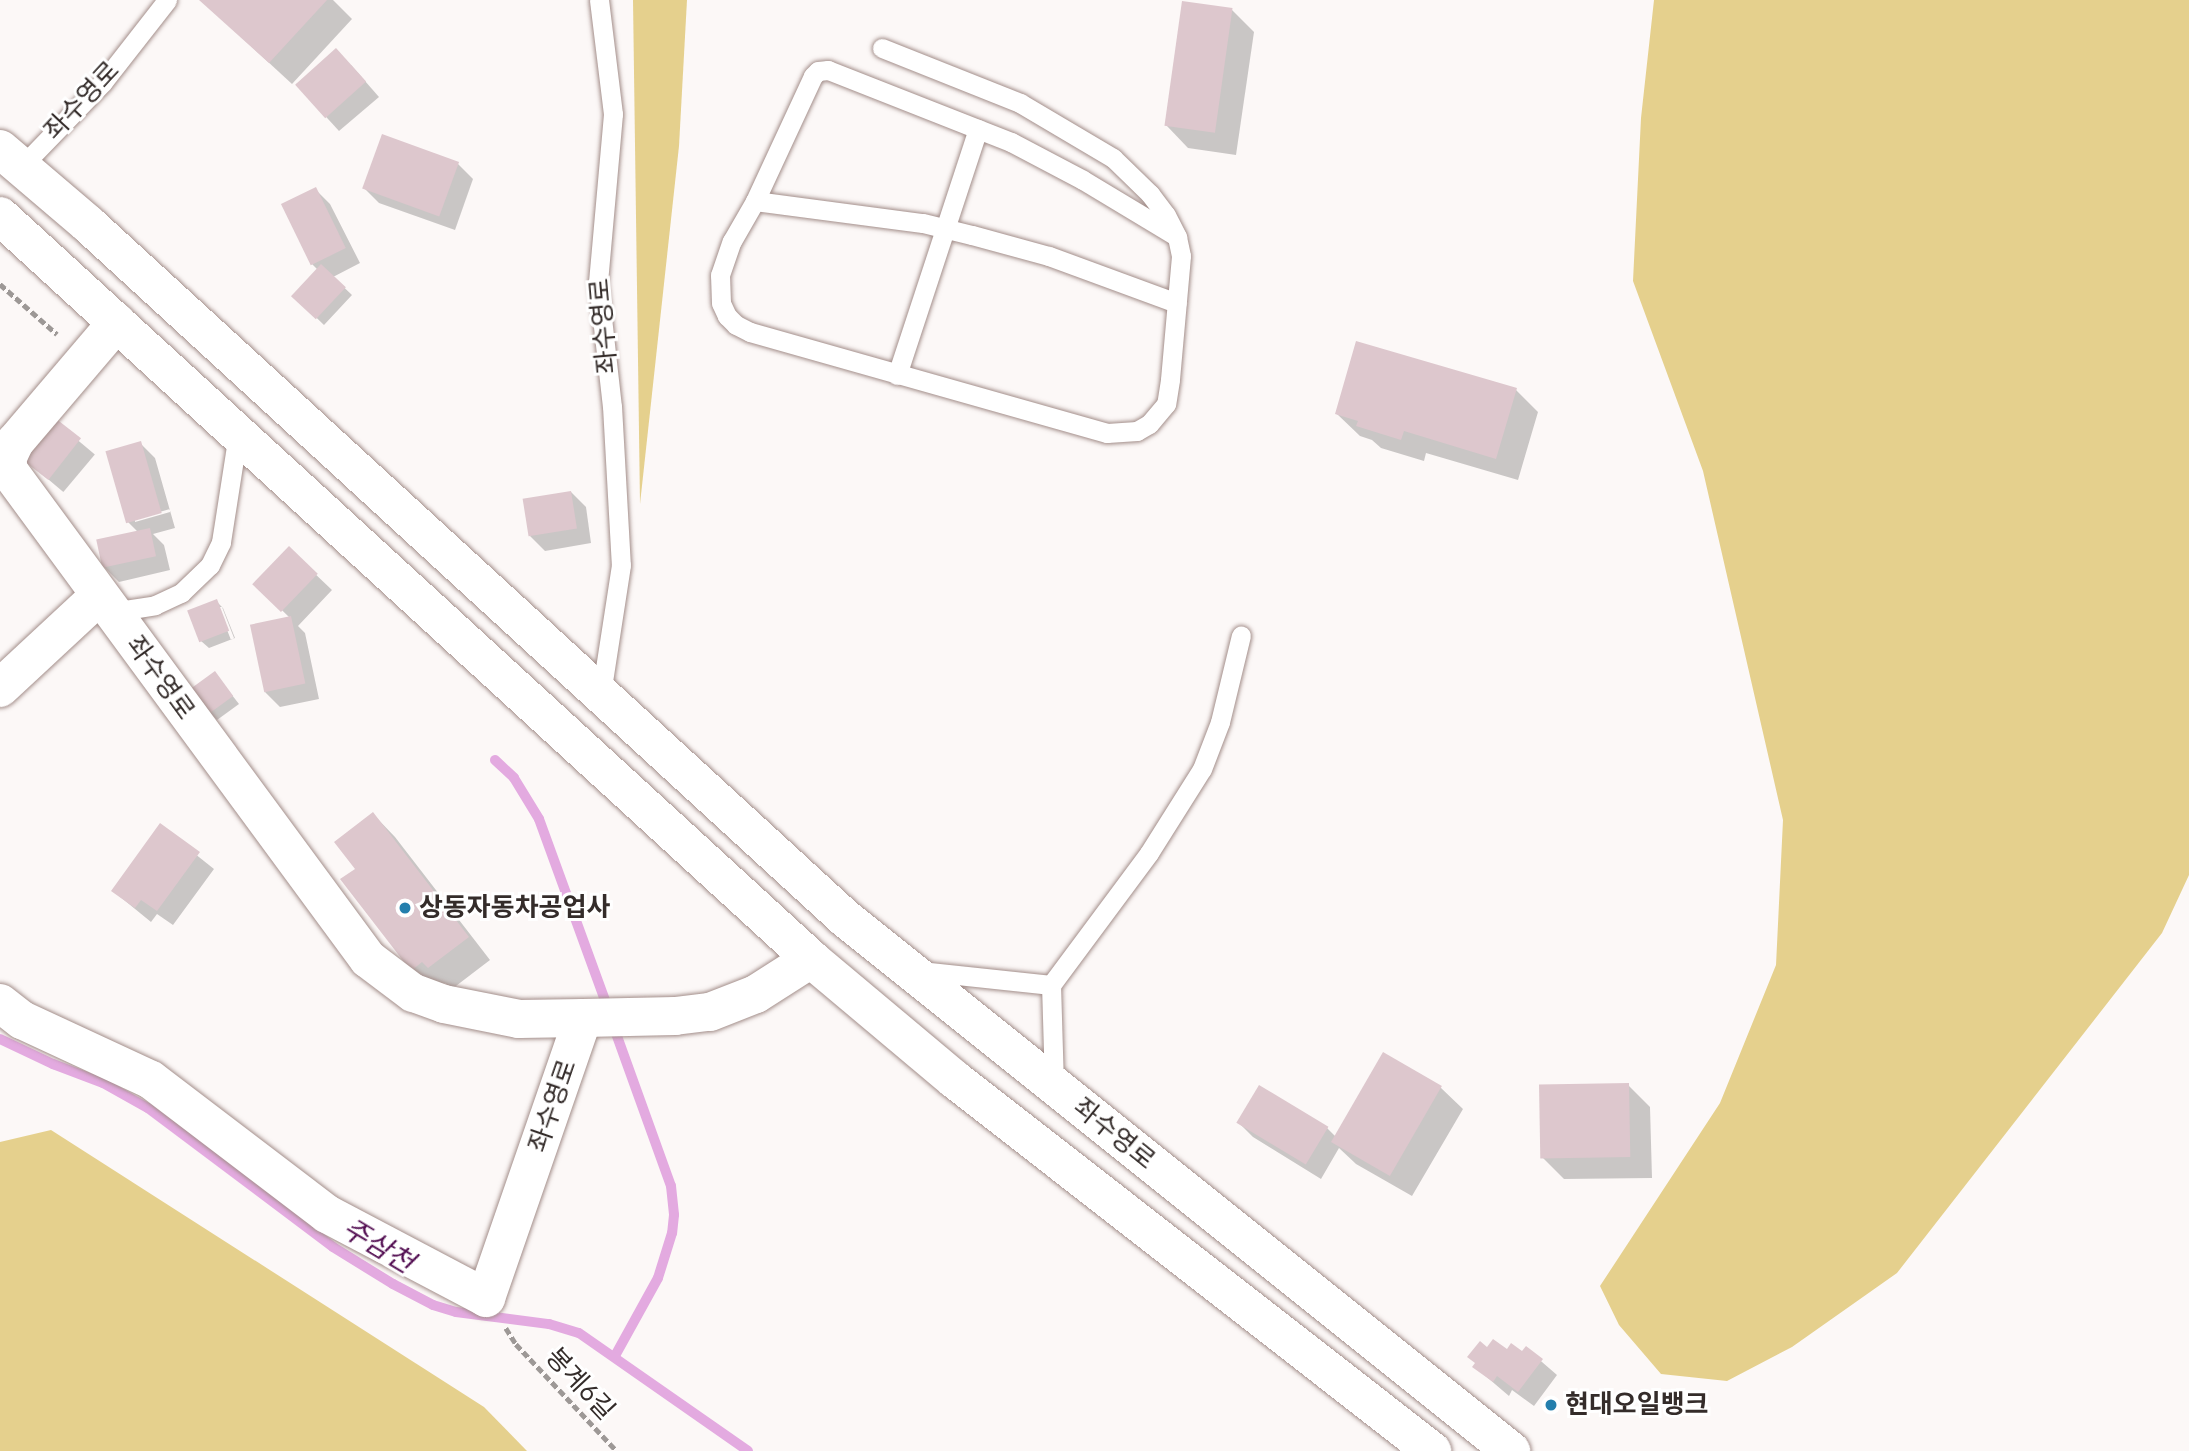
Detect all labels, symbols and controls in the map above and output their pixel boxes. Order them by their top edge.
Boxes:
street label: 좌수영로 [38,55,126,147]
street label: 좌수영로 [584,277,624,375]
street label: 좌수영로 [119,630,201,726]
place label: 상동자동차공업사 [419,892,610,924]
marker: 상동자동차공업사 [397,900,413,916]
street label: 좌수영로 [523,1056,583,1156]
street label: 좌수영로 [1067,1092,1161,1176]
water label: 주삼천 [336,1212,420,1280]
street label: 봉계6길 [539,1342,621,1426]
place label: 현대오일뱅크 [1565,1389,1709,1421]
marker: 현대오일뱅크 [1543,1397,1559,1413]

